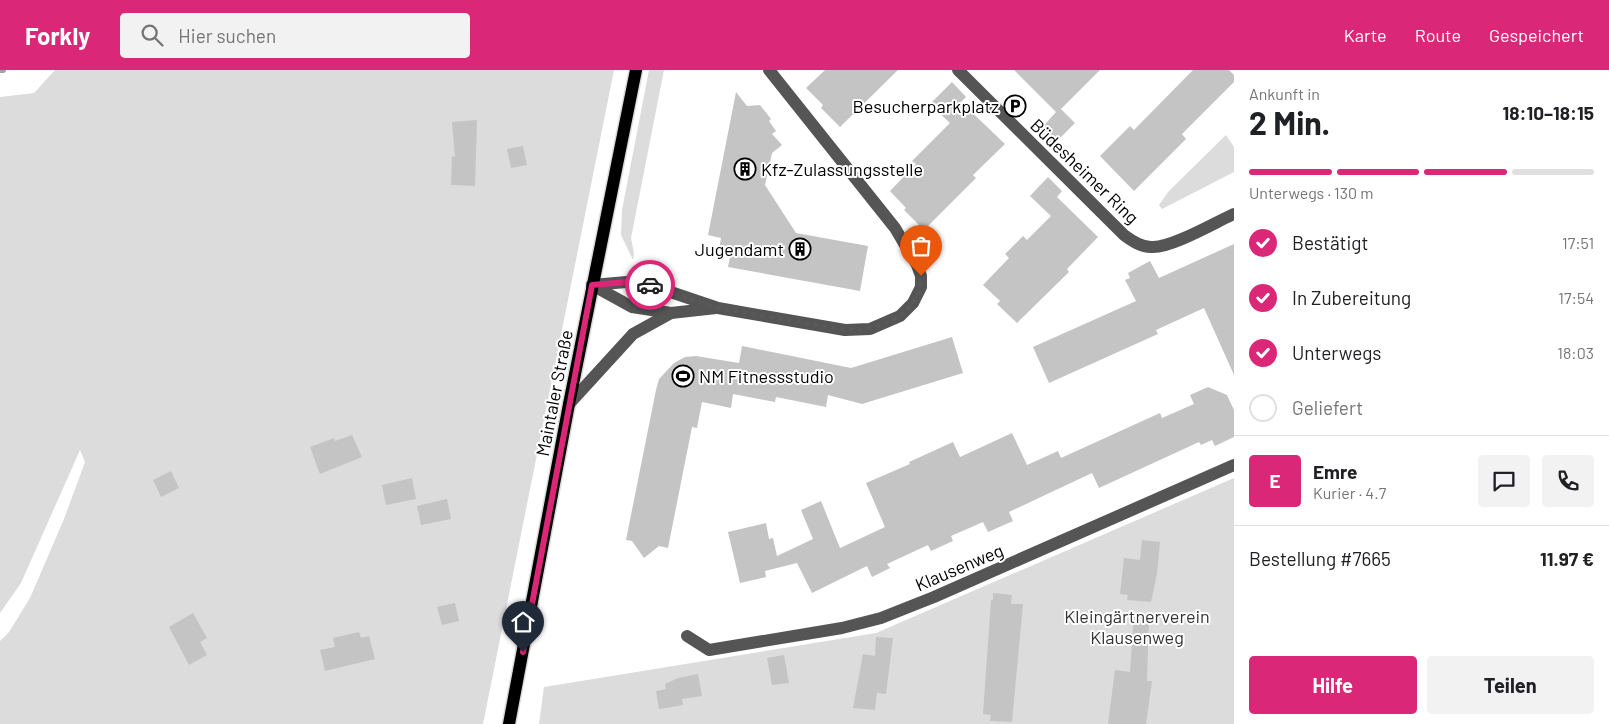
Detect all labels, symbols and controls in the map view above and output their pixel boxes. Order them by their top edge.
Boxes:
search box [120,13,470,58]
text: Forkly [25,21,90,50]
icon: search [138,21,166,49]
text: Hier suchen [178,24,276,47]
text: Karte [1344,24,1387,46]
text: Route [1415,24,1461,46]
text: Gespeichert [1489,24,1584,46]
text: Ankunft in [1249,84,1320,103]
parking icon: Besucherparkplatz [1003,94,1027,118]
place label: Besucherparkplatz [852,95,999,117]
text: 18:10–18:15 [1503,101,1594,124]
text: 2 Min. [1249,103,1330,141]
street label: Büdesheimer Ring [1026,114,1144,228]
building icon: Kfz-Zulassungsstelle [733,157,757,181]
place label: Kfz-Zulassungsstelle [761,158,923,180]
text: Unterwegs · 130 m [1249,183,1373,202]
pin [900,225,942,276]
icon: check [1249,229,1277,257]
text: Bestätigt [1292,231,1368,254]
icon: bag [907,232,935,260]
text: 17:51 [1562,233,1594,252]
building icon: Jugendamt [788,237,812,261]
place label: Jugendamt [695,238,784,260]
courier [625,260,675,310]
icon: car [636,271,664,299]
icon: check [1249,284,1277,312]
text: In Zubereitung [1292,286,1411,309]
text: 17:54 [1558,288,1594,307]
street label: Maintaler Straße [531,328,577,458]
icon: check [1249,339,1277,367]
text: Unterwegs [1292,341,1381,364]
text: 18:03 [1557,343,1594,362]
sports icon: NM Fitnessstudio [671,364,695,388]
place label: NM Fitnessstudio [699,365,834,387]
text: Geliefert [1292,396,1363,419]
button: chat [1478,455,1530,507]
button: phone [1542,455,1594,507]
text: Emre [1313,460,1357,483]
text: E [1269,469,1281,492]
text: Kurier · 4.7 [1313,483,1386,502]
street label: Klausenweg [912,539,1006,595]
text: Bestellung #7665 [1249,547,1391,570]
text: 11.97 € [1540,547,1594,570]
pin [502,601,544,652]
park label: Kleingärtnerverein Klausenweg [1064,605,1210,648]
icon: home [509,608,537,636]
button: Hilfe [1249,656,1417,714]
button: Teilen [1427,656,1594,714]

